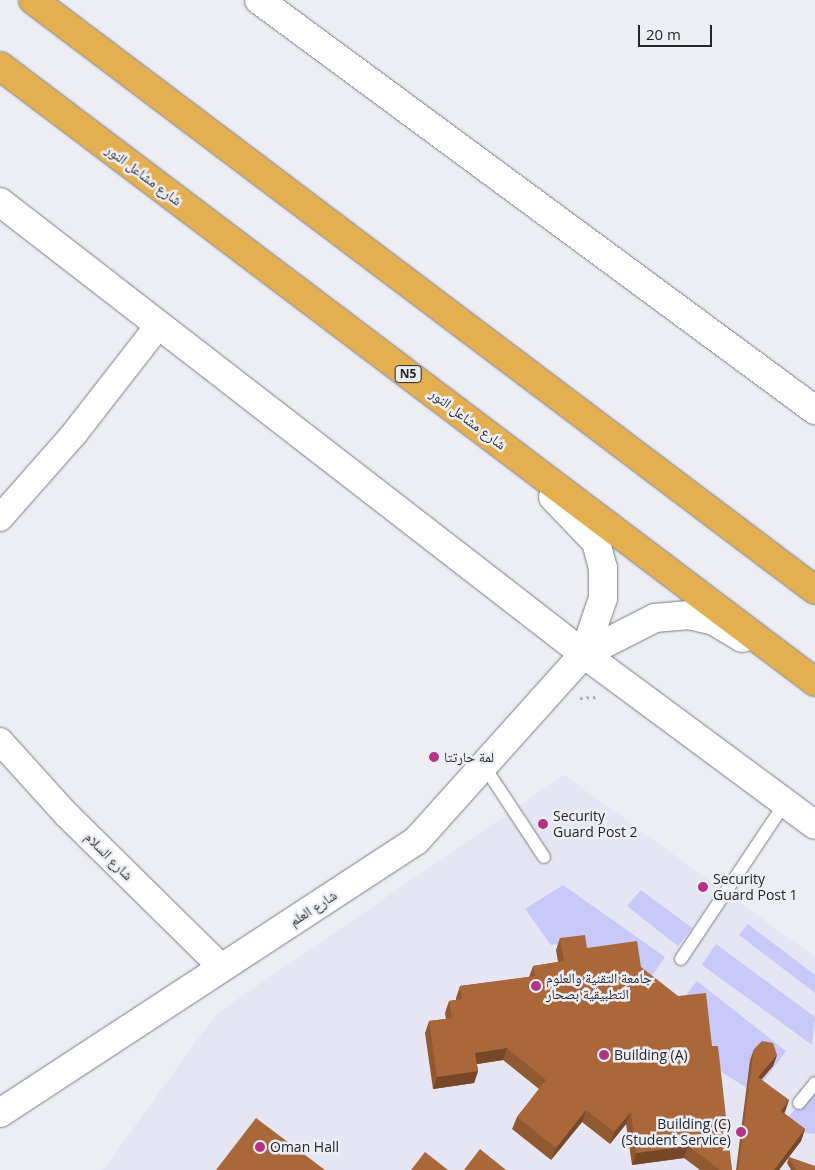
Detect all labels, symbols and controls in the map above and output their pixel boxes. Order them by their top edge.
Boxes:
scale bar [640,15,714,47]
text: 20 m [646,24,681,44]
street label: شارع مشاعل النور [103,141,185,209]
road number: N5 [394,364,422,384]
street label: شارع مشاعل النور [427,385,509,453]
place label: لمة حارتتا [444,749,494,765]
marker: لمة حارتتا [428,751,440,763]
place label: Security Guard Post 2 [553,808,638,840]
marker: Security Guard Post 2 [537,818,549,830]
street label: شارع السلام [81,828,137,884]
place label: Security Guard Post 1 [713,871,798,904]
marker: Security Guard Post 1 [697,881,709,893]
street label: شارع العلم [286,886,340,930]
place label: جامعة التقنية والعلوم التطبيقية بصحار [546,970,652,1002]
marker: جامعة التقنية والعلوم التطبيقية بصحار [530,980,542,992]
place label: Building (A) [614,1047,688,1063]
marker: Building (A) [598,1049,610,1061]
place label: Building (C) (Student Service) [621,1116,731,1148]
marker: Building (C) (Student Service) [735,1126,747,1138]
place label: Oman Hall [270,1139,339,1155]
marker: Oman Hall [254,1141,266,1153]

